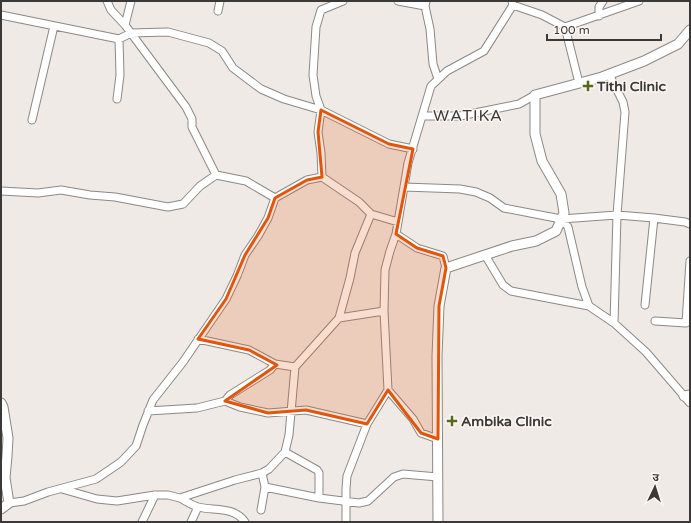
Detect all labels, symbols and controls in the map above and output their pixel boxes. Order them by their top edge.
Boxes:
scale bar [547,16,661,42]
text: 100 m [553,23,590,37]
place label: Tithi Clinic [596,78,667,95]
marker: Tithi Clinic [582,80,594,92]
district label: WATIKA [433,106,503,126]
place label: Ambika Clinic [461,413,552,430]
marker: Ambika Clinic [446,415,458,427]
north arrow [635,467,675,507]
text: उ [652,471,660,484]

